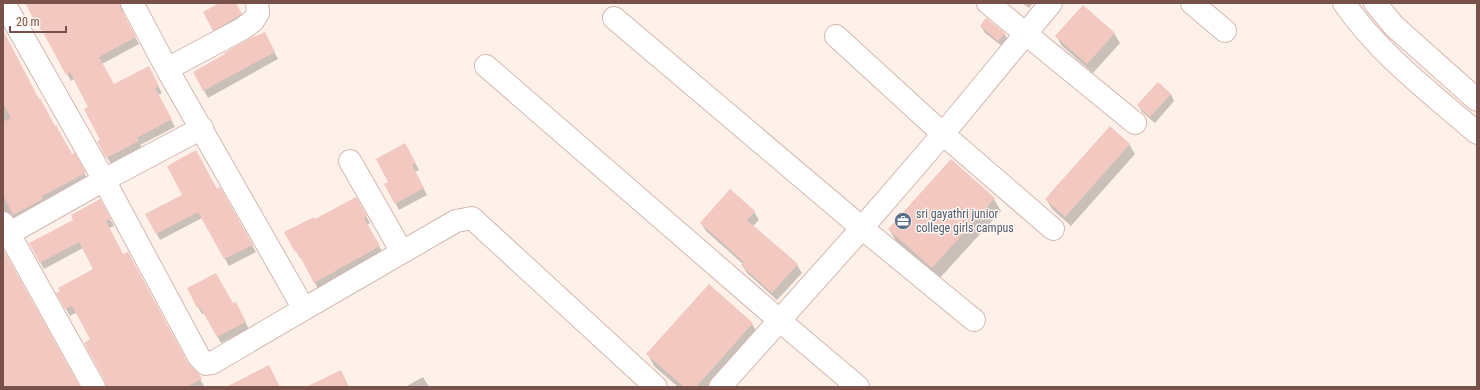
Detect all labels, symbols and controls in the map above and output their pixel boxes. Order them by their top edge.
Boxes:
scale bar [10,8,66,34]
text: 20 m [16,15,40,29]
place label: sri gayathri junior college girls campus [916,207,1014,235]
office icon: sri gayathri junior college girls campus [893,211,913,231]

